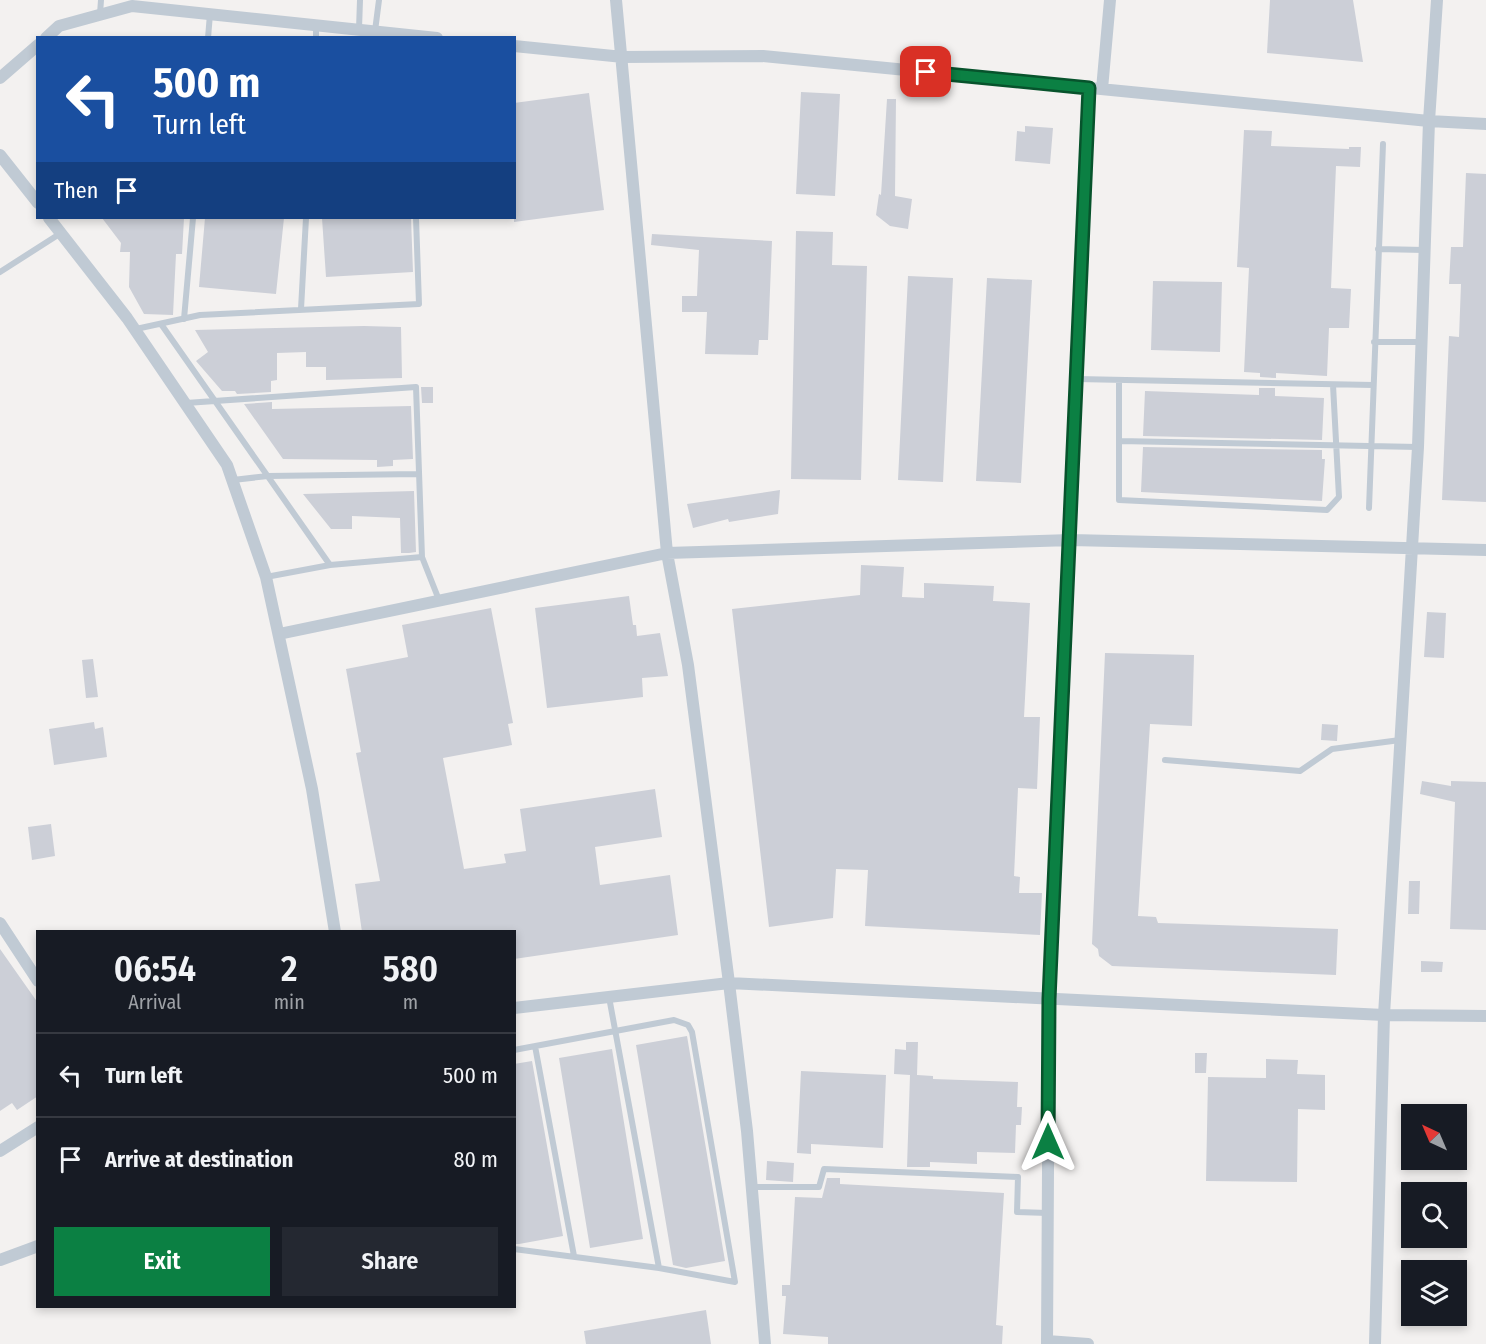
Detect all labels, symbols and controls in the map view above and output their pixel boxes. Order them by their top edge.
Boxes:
pin [900,46,951,97]
icon: arrive [909,55,942,88]
text: 500 m [153,58,260,108]
icon: left [54,60,132,138]
text: Turn left [153,109,246,141]
icon: arrive [110,174,143,207]
text: Then [54,177,98,204]
text: 06:54 [114,947,196,991]
text: 2 [281,947,297,991]
text: 580 [383,947,438,991]
text: Arrival [128,990,181,1014]
text: min [274,990,305,1014]
text: m [403,990,418,1014]
icon: left [54,1059,87,1092]
text: Turn left [105,1062,183,1089]
text: 500 m [443,1062,498,1089]
north arrow [1401,1104,1467,1170]
map controls [1401,1104,1467,1326]
position arrow [1016,1110,1080,1174]
icon: arrive [54,1143,87,1176]
text: Arrive at destination [105,1146,293,1173]
text: 80 m [453,1146,498,1173]
button: search [1401,1182,1467,1248]
button: Exit [54,1227,270,1296]
button: Share [282,1227,498,1296]
button: layers [1401,1260,1467,1326]

